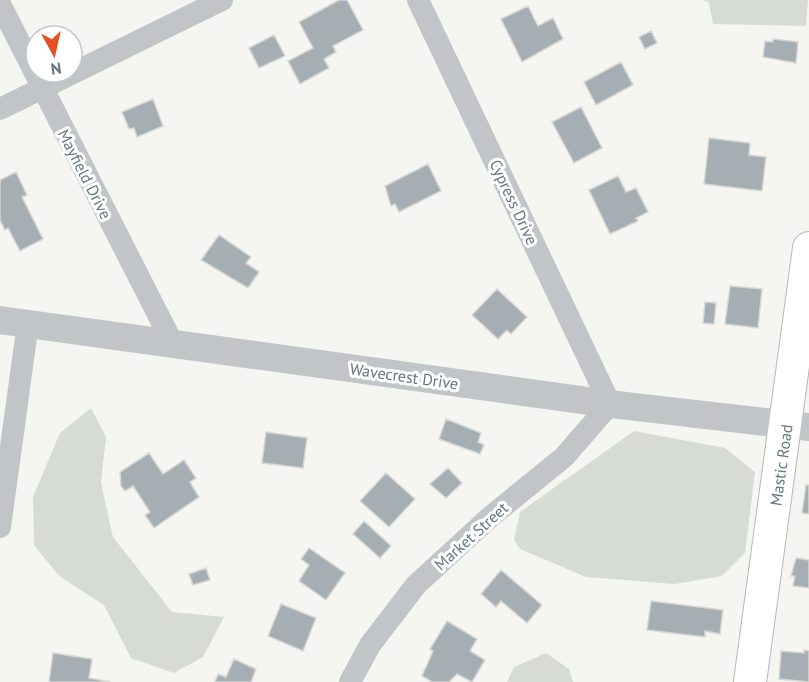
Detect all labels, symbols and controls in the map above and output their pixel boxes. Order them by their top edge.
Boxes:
north arrow [24,24,84,84]
text: N [49,58,63,79]
street label: Mayfield Drive [54,126,116,222]
street label: Cypress Drive [486,156,542,248]
street label: Wavecrest Drive [349,359,459,393]
street label: Mastic Road [765,423,797,507]
street label: Market Street [430,497,512,574]

